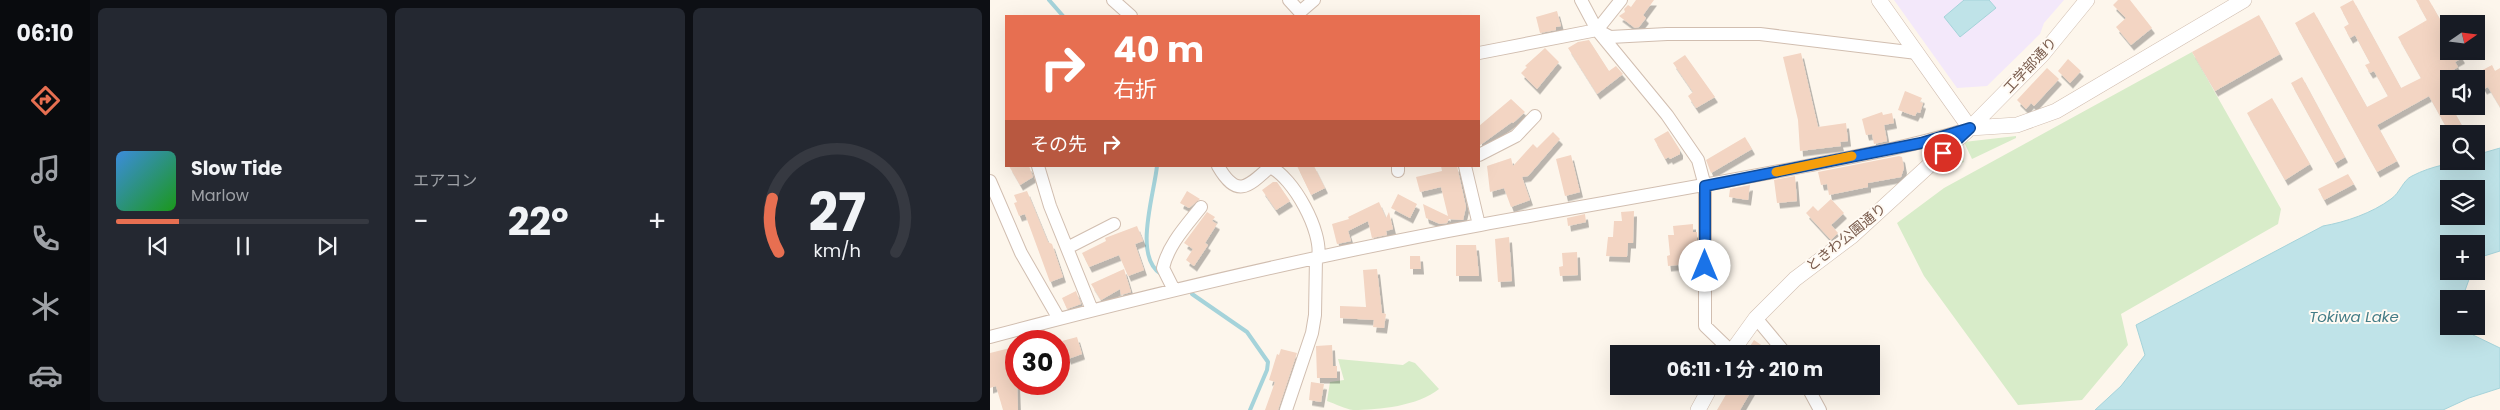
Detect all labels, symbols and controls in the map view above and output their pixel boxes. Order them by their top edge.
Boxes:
north arrow [2440,15,2485,60]
map controls [2440,15,2485,335]
text: 06:10 [16,18,74,49]
text: 40 m [1113,25,1204,74]
street label: 工学部通り [1999,33,2061,97]
icon: right [1030,35,1095,100]
button: sound [2440,70,2485,115]
text: 右折 [1113,74,1157,105]
icon: directions [28,83,63,118]
button: search [2440,125,2485,170]
icon: right [1097,130,1125,158]
text: その先 [1030,131,1087,158]
pin [1922,132,1964,174]
icon: arrive [1929,139,1957,167]
icon: music [28,152,63,187]
text: Slow Tide [191,155,282,182]
text: エアコン [413,169,477,192]
text: 27 [809,176,866,249]
button: layers [2440,180,2485,225]
text: Marlow [191,184,249,207]
text: 22° [508,195,569,248]
street label: ときわ公園通り [1802,198,1890,276]
text: − [413,202,429,241]
text: + [648,202,667,241]
icon: phone [28,221,63,256]
icon: previous [144,232,172,260]
icon: pause [229,232,257,260]
icon: next [313,232,341,260]
button: + [2440,235,2485,280]
text: km/h [814,238,861,263]
position arrow [1678,239,1730,291]
icon: climate [28,289,63,324]
button: − [2440,290,2485,335]
water label: Tokiwa Lake [2309,306,2399,327]
speed limit sign: 30 [1005,330,1070,395]
text: 06:11 · 1 分 · 210 m [1667,356,1823,383]
icon: car [28,358,63,393]

